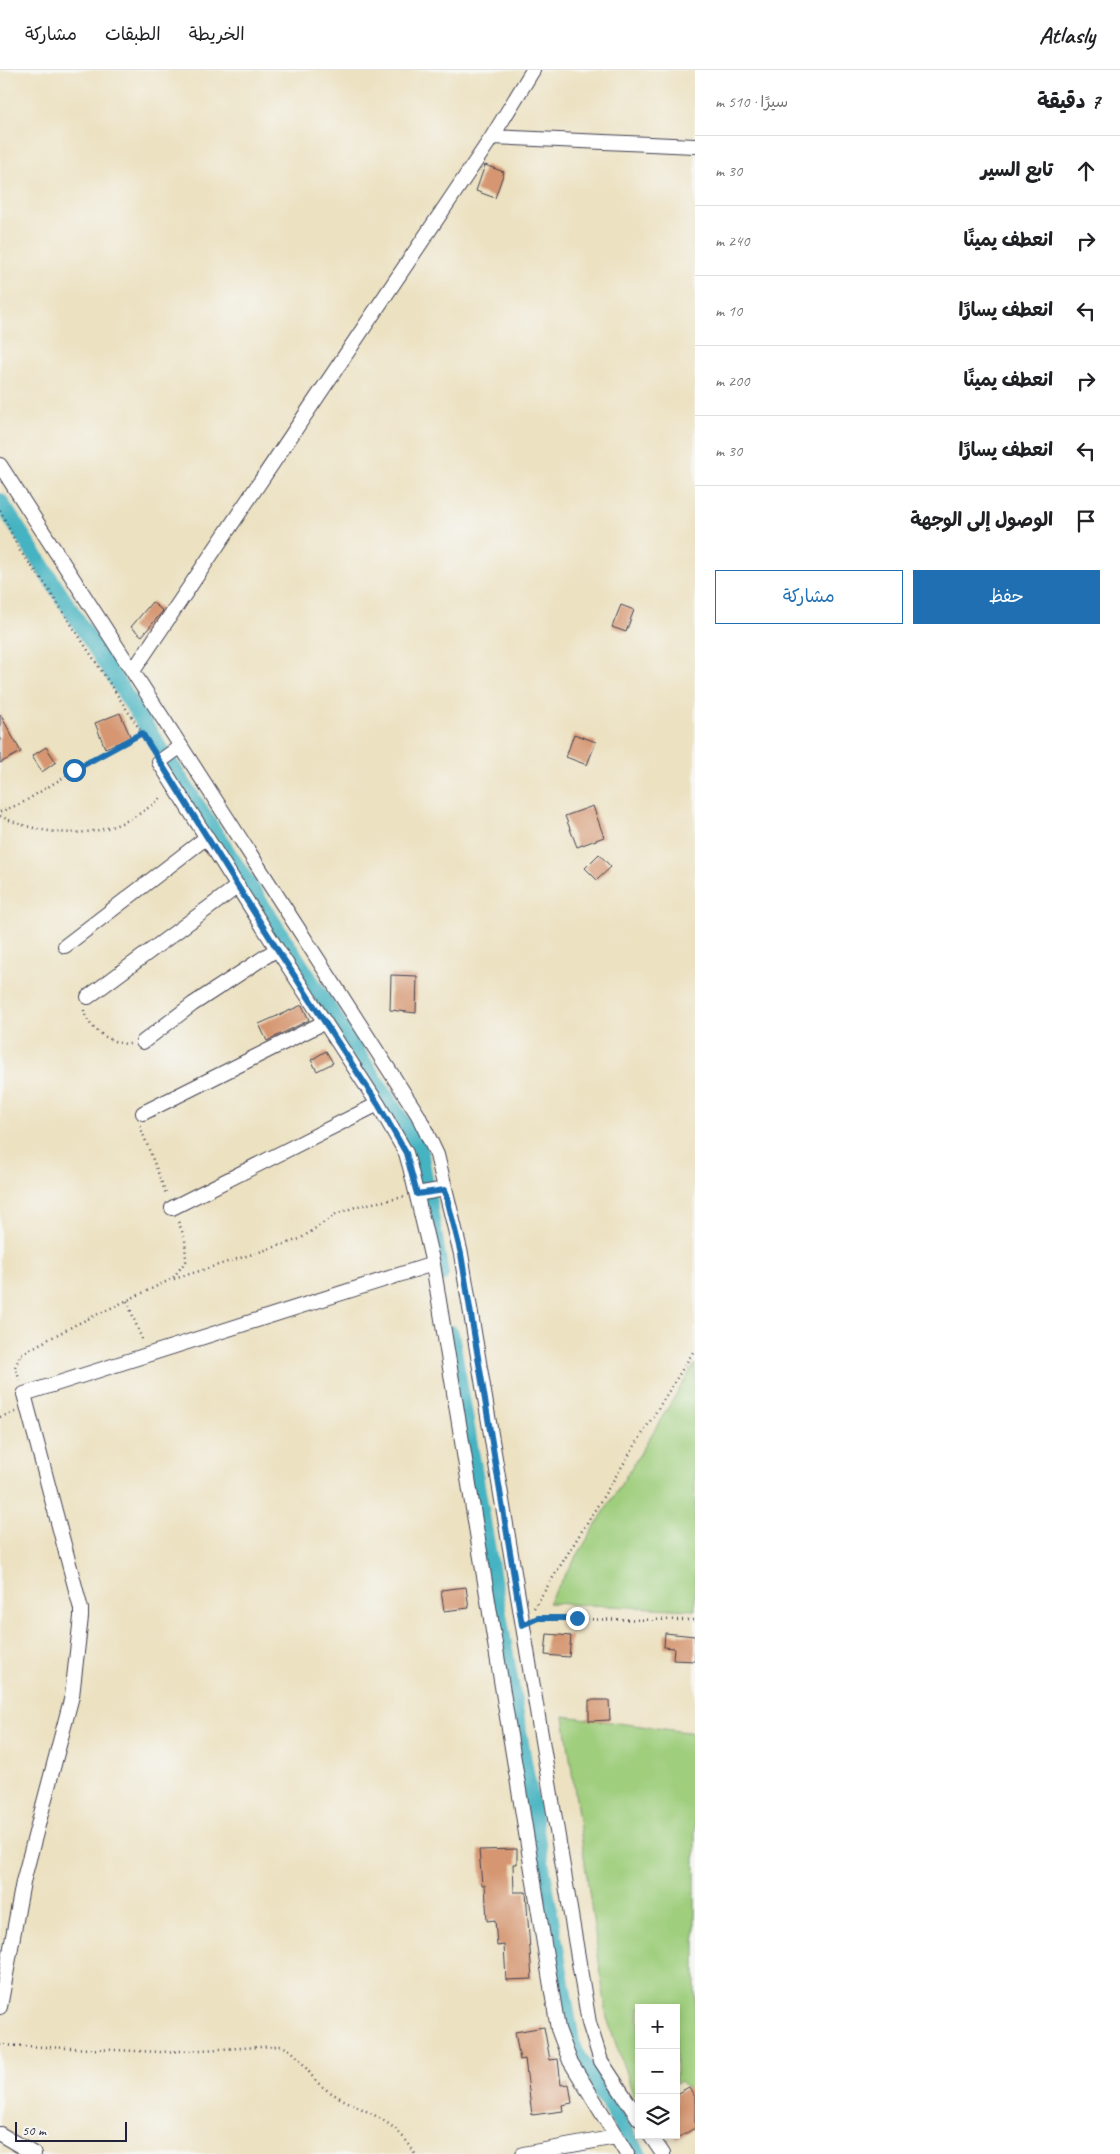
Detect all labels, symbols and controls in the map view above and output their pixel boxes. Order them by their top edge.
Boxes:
text: Atlasly [1039,20,1095,50]
text: مشاركة [25,23,77,45]
text: الطبقات [105,23,161,45]
text: الخريطة [189,23,245,45]
text: 7 دقيقة [1037,88,1100,114]
text: سيرًا · 510 m [715,92,788,112]
icon: ahead [1072,157,1100,185]
text: تابع السير [981,158,1053,182]
text: 30 m [715,161,742,181]
icon: right [1072,227,1100,255]
text: انعطف يمينًا [964,228,1053,252]
text: 240 m [715,231,749,251]
icon: left [1072,297,1100,325]
text: انعطف يسارًا [959,298,1053,322]
text: 10 m [715,301,742,321]
icon: right [1072,367,1100,395]
text: انعطف يمينًا [964,368,1053,392]
text: 200 m [715,371,749,391]
icon: left [1072,437,1100,465]
text: انعطف يسارًا [959,438,1053,462]
text: 30 m [715,441,742,461]
icon: arrive [1072,507,1100,535]
text: الوصول إلى الوجهة [910,508,1053,532]
button: مشاركة [715,570,903,624]
button: حفظ [913,570,1100,624]
route start [63,759,86,782]
route end [566,1607,589,1630]
map controls [635,2004,680,2139]
button: + [635,2004,680,2049]
button: − [635,2049,680,2094]
button: layers [635,2094,680,2139]
scale bar [15,2119,128,2142]
text: 50 m [22,2122,46,2139]

